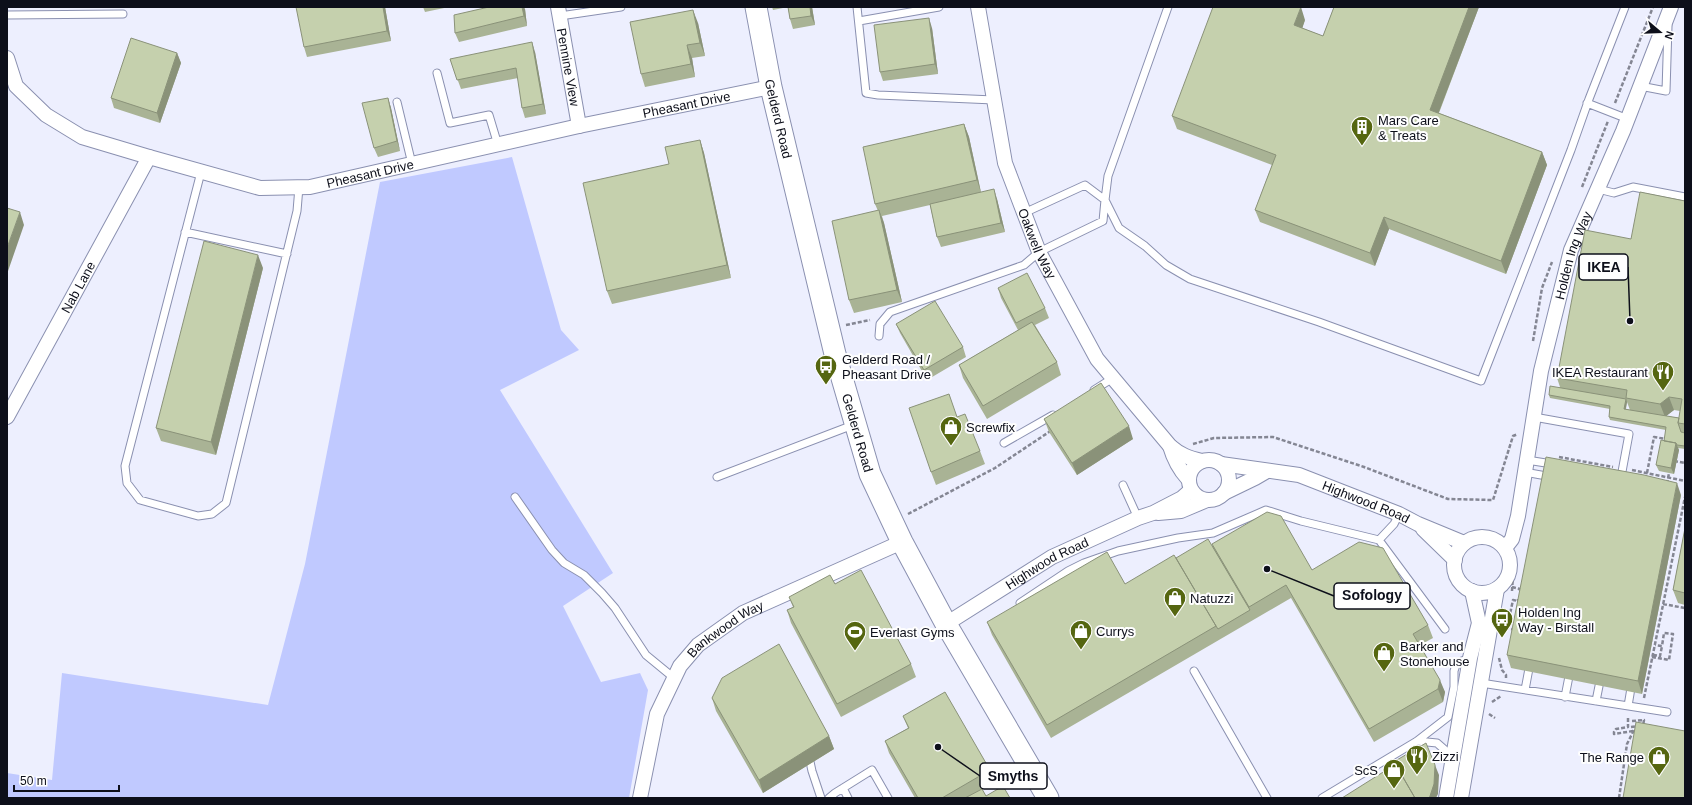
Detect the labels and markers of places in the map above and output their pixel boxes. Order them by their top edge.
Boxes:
place label: Mars Care & Treats [1378,113,1439,143]
building icon: Mars Care & Treats [1349,114,1375,147]
callout: IKEA [1579,254,1628,280]
place label: Gelderd Road / Pheasant Drive [842,352,931,382]
bus stop icon: Gelderd Road / Pheasant Drive [813,353,839,386]
restaurant icon: IKEA Restaurant [1650,359,1676,392]
place label: IKEA Restaurant [1552,365,1648,380]
shop icon: Screwfix [938,414,964,447]
place label: Screwfix [966,420,1016,435]
callout: Sofology [1334,583,1410,609]
shop icon: Natuzzi [1162,585,1188,618]
place label: Natuzzi [1190,591,1233,606]
place label: Holden Ing Way - Birstall [1518,605,1594,635]
bus stop icon: Holden Ing Way - Birstall [1489,606,1515,639]
shop icon: Currys [1068,618,1094,651]
sports icon: Everlast Gyms [842,619,868,652]
place label: Currys [1096,624,1135,639]
place label: Everlast Gyms [870,625,955,640]
place label: Barker and Stonehouse [1400,639,1469,669]
shop icon: Barker and Stonehouse [1371,640,1397,673]
restaurant icon: Zizzi [1404,743,1430,776]
shop icon: The Range [1646,744,1672,777]
place label: Zizzi [1432,749,1459,764]
place label: The Range [1580,750,1644,765]
shop icon: ScS [1381,757,1407,790]
callout: Smyths [980,763,1047,789]
place label: ScS [1354,763,1378,778]

